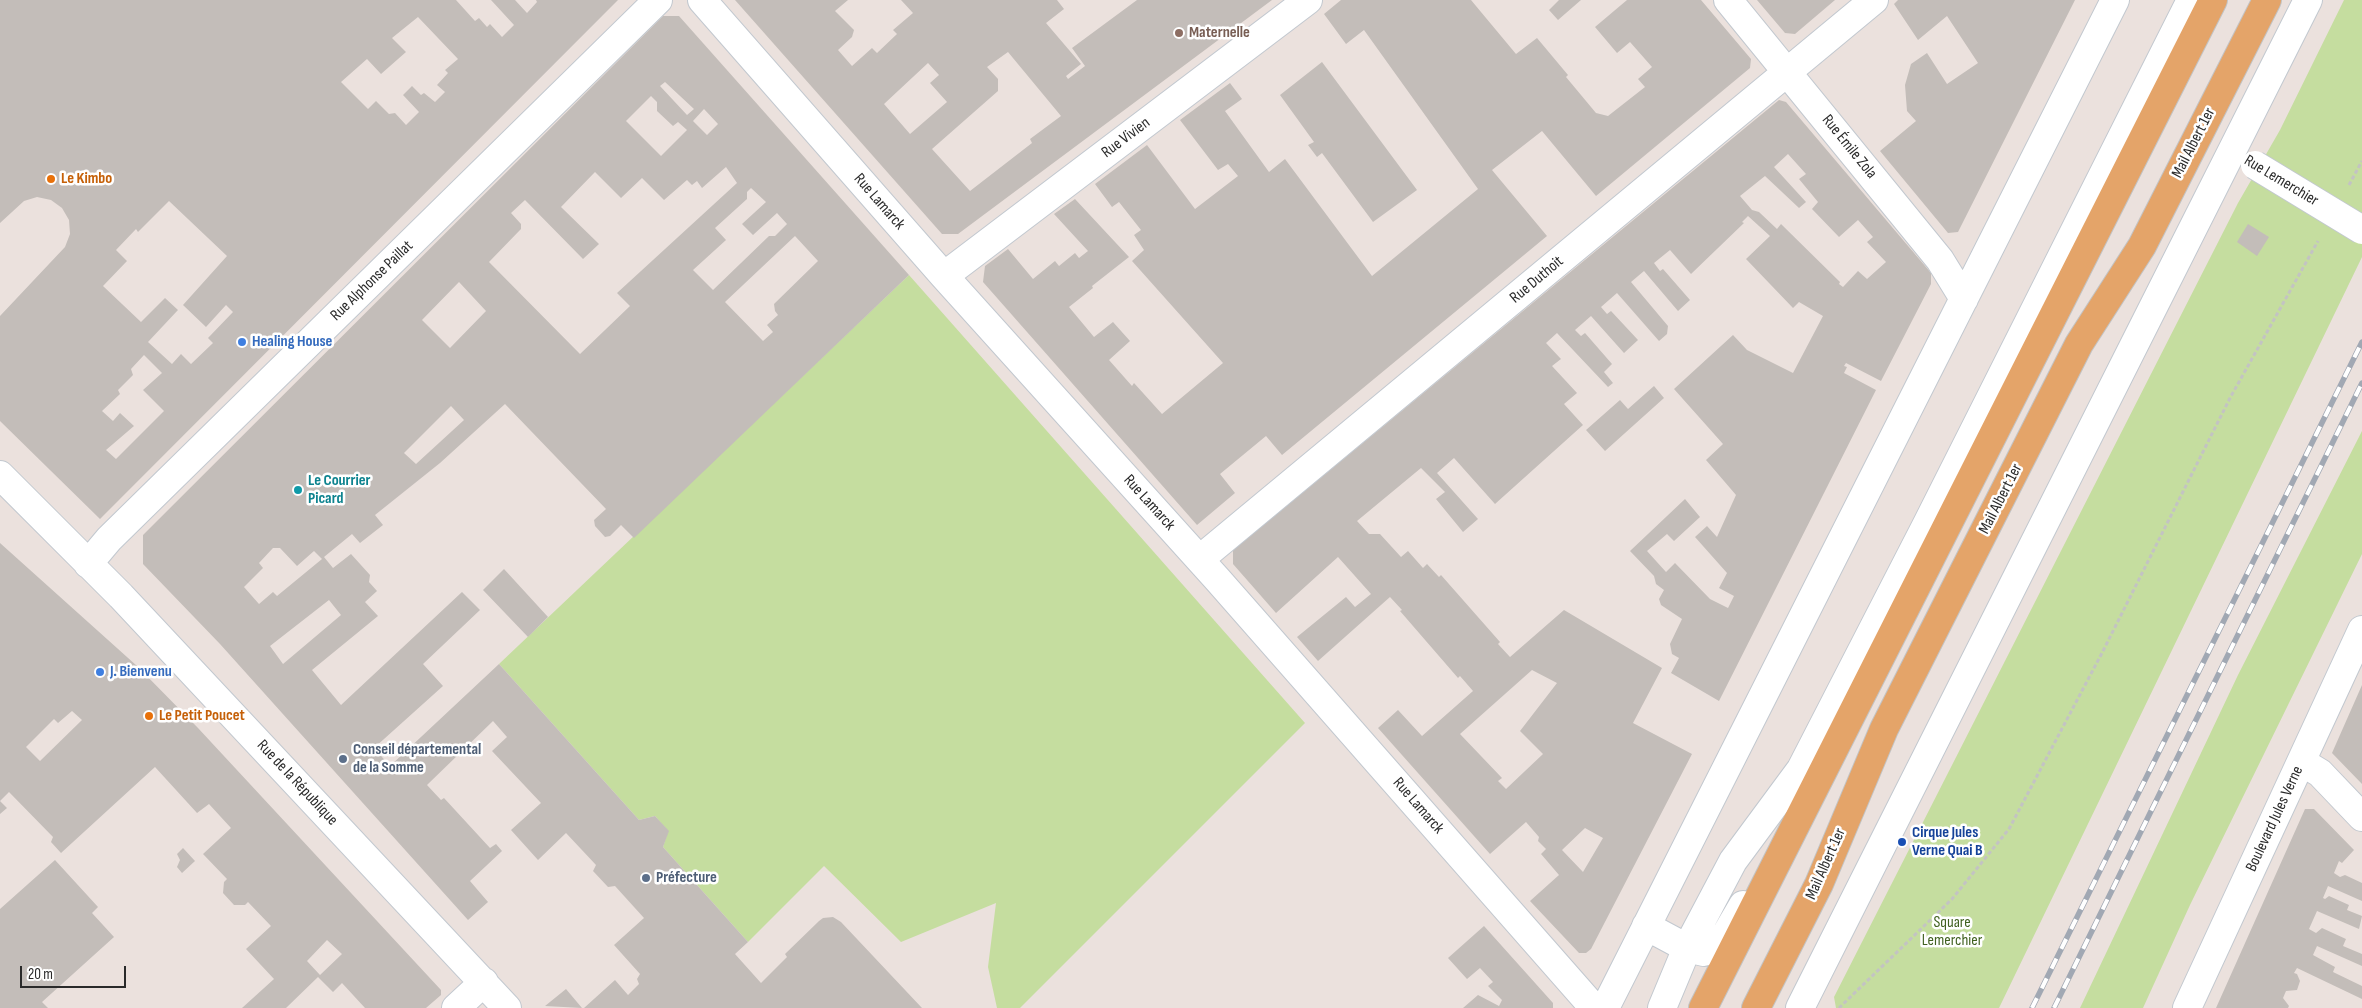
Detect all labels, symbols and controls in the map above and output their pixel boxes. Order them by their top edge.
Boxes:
place label: Maternelle [1189,23,1250,43]
marker: Maternelle [1173,27,1185,39]
street label: Mail Albert 1er [2168,105,2220,181]
street label: Rue Émile Zola [1817,111,1881,183]
street label: Rue Vivien [1098,114,1154,162]
street label: Rue Lemerchier [2240,151,2322,211]
place label: Le Kimbo [61,169,112,189]
street label: Rue Lamarck [849,170,909,234]
marker: Le Kimbo [45,173,57,185]
street label: Rue Alphonse Paillat [327,237,417,325]
street label: Rue Duthoit [1506,252,1568,308]
place label: Healing House [252,332,332,352]
marker: Healing House [236,336,248,348]
street label: Mail Albert 1er [1975,461,2027,537]
place label: Le Courrier Picard [308,471,371,509]
street label: Rue Lamarck [1119,471,1179,535]
marker: Le Courrier Picard [292,484,304,496]
place label: J. Bienvenu [110,662,172,682]
marker: J. Bienvenu [94,666,106,678]
place label: Le Petit Poucet [159,706,245,726]
marker: Le Petit Poucet [143,710,155,722]
street label: Rue de la République [252,736,342,830]
place label: Conseil départemental de la Somme [353,740,481,778]
marker: Conseil départemental de la Somme [337,753,349,765]
street label: Boulevard Jules Verne [2242,763,2308,875]
street label: Rue Lamarck [1388,774,1448,838]
place label: Cirque Jules Verne Quai B [1912,823,1983,861]
street label: Mail Albert 1er [1802,825,1850,903]
marker: Cirque Jules Verne Quai B [1896,836,1908,848]
place label: Préfecture [656,868,717,888]
marker: Préfecture [640,872,652,884]
park label: Square Lemerchier [1922,913,1982,951]
scale bar [22,956,129,988]
text: 20 m [28,965,53,984]

